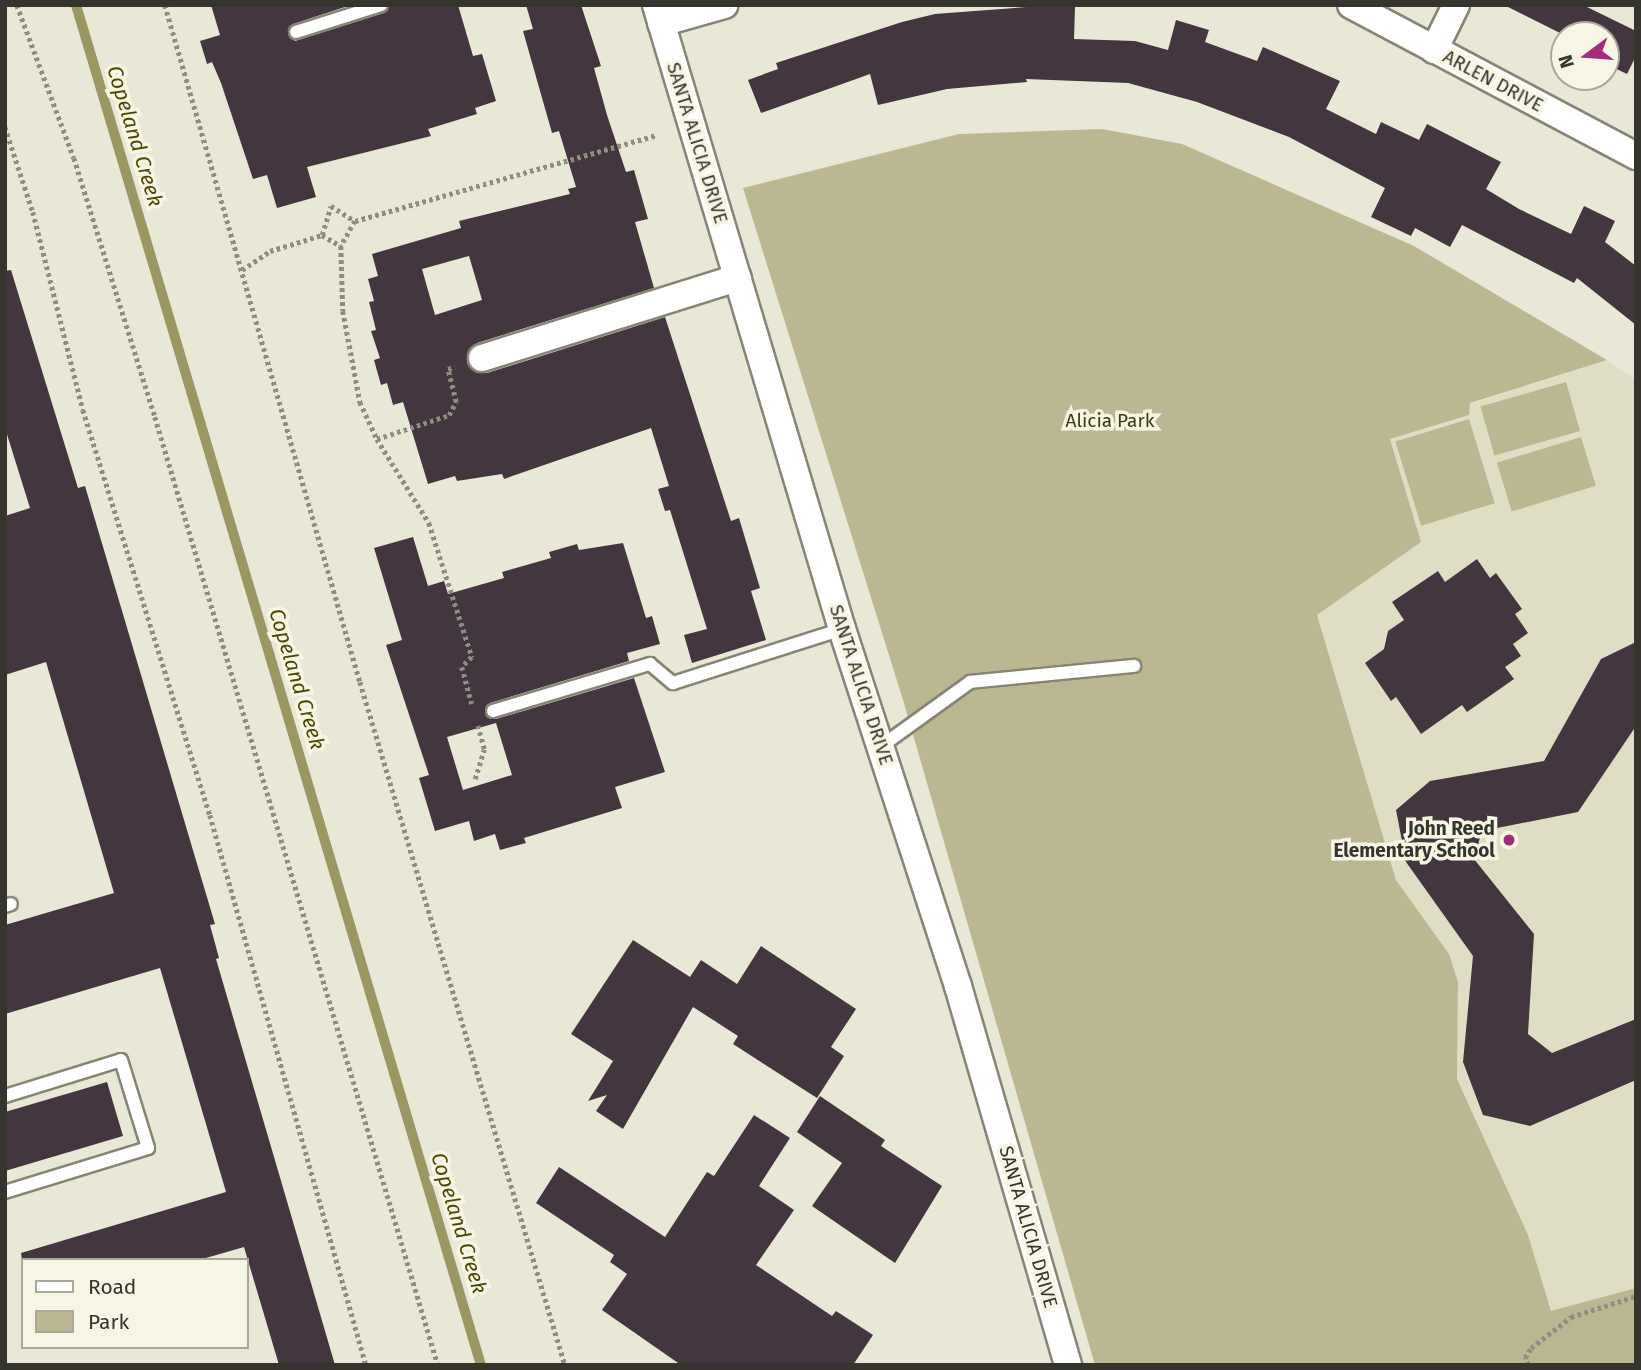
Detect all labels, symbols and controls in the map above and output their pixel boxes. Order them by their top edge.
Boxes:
north arrow [1550,21,1620,91]
street label: ARLEN DRIVE [1439,45,1547,117]
text: N [1553,52,1579,71]
street label: SANTA ALICIA DRIVE [662,60,732,226]
water label: Copeland Creek [102,63,168,209]
park label: Alicia Park [1065,410,1155,432]
street label: SANTA ALICIA DRIVE [824,602,898,768]
water label: Copeland Creek [264,606,330,752]
place label: John Reed Elementary School [1333,818,1495,862]
marker: John Reed Elementary School [1501,832,1517,848]
street label: SANTA ALICIA DRIVE [994,1144,1062,1310]
water label: Copeland Creek [426,1150,492,1296]
legend [21,1258,248,1349]
text: Road [88,1274,136,1300]
text: Park [88,1309,129,1335]

